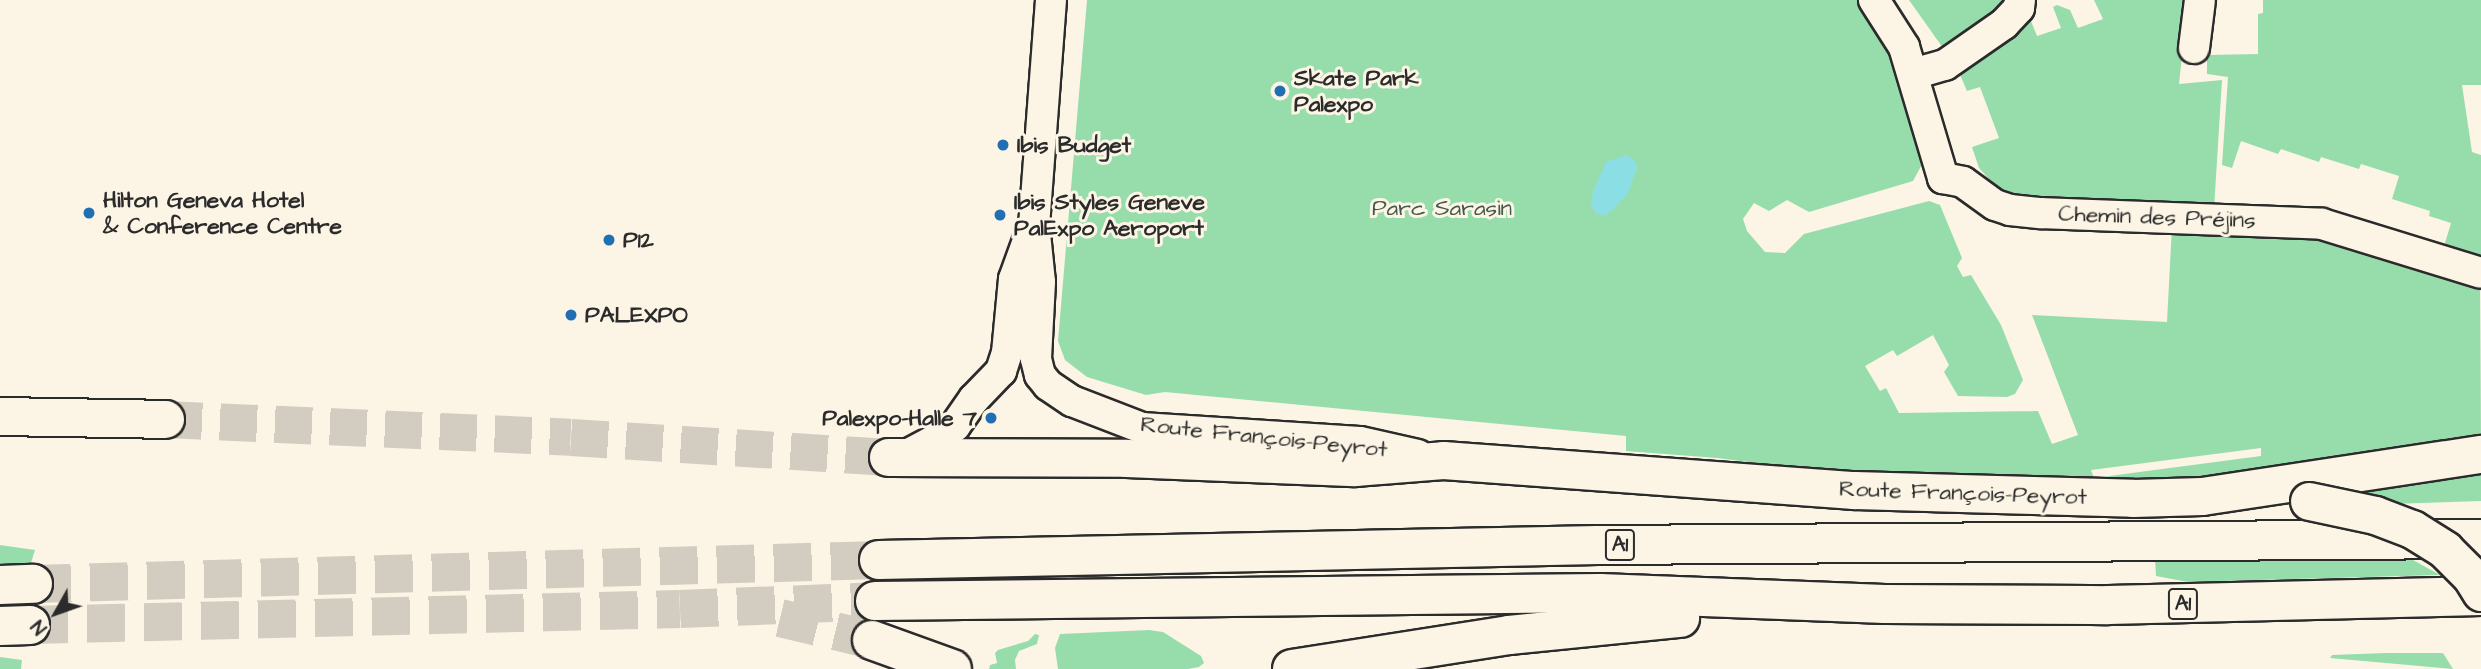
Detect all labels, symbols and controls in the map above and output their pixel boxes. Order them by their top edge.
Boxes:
place label: Skate Park Palexpo [1294,64,1419,118]
marker: Skate Park Palexpo [1272,83,1288,99]
place label: Ibis Budget [1017,131,1131,159]
marker: Ibis Budget [995,137,1011,153]
place label: Hilton Geneva Hotel & Conference Centre [103,186,342,240]
place label: Ibis Styles Geneve PalExpo Aeroport [1014,188,1205,242]
park label: Parc Sarasin [1372,194,1512,222]
street label: Chemin des Préjins [2058,200,2256,234]
marker: Hilton Geneva Hotel & Conference Centre [81,205,97,221]
marker: Ibis Styles Geneve PalExpo Aeroport [992,207,1008,223]
place label: P12 [623,226,654,254]
marker: P12 [601,232,617,248]
place label: PALEXPO [585,301,688,329]
marker: PALEXPO [563,307,579,323]
place label: Palexpo-Halle 7 [822,404,977,432]
marker: Palexpo-Halle 7 [983,410,999,426]
street label: Route François-Peyrot [1139,410,1389,464]
street label: Route François-Peyrot [1839,475,2087,511]
road number: A1 [1604,528,1636,562]
north arrow [21,578,91,648]
road number: A1 [2167,586,2199,622]
text: N [25,614,54,640]

